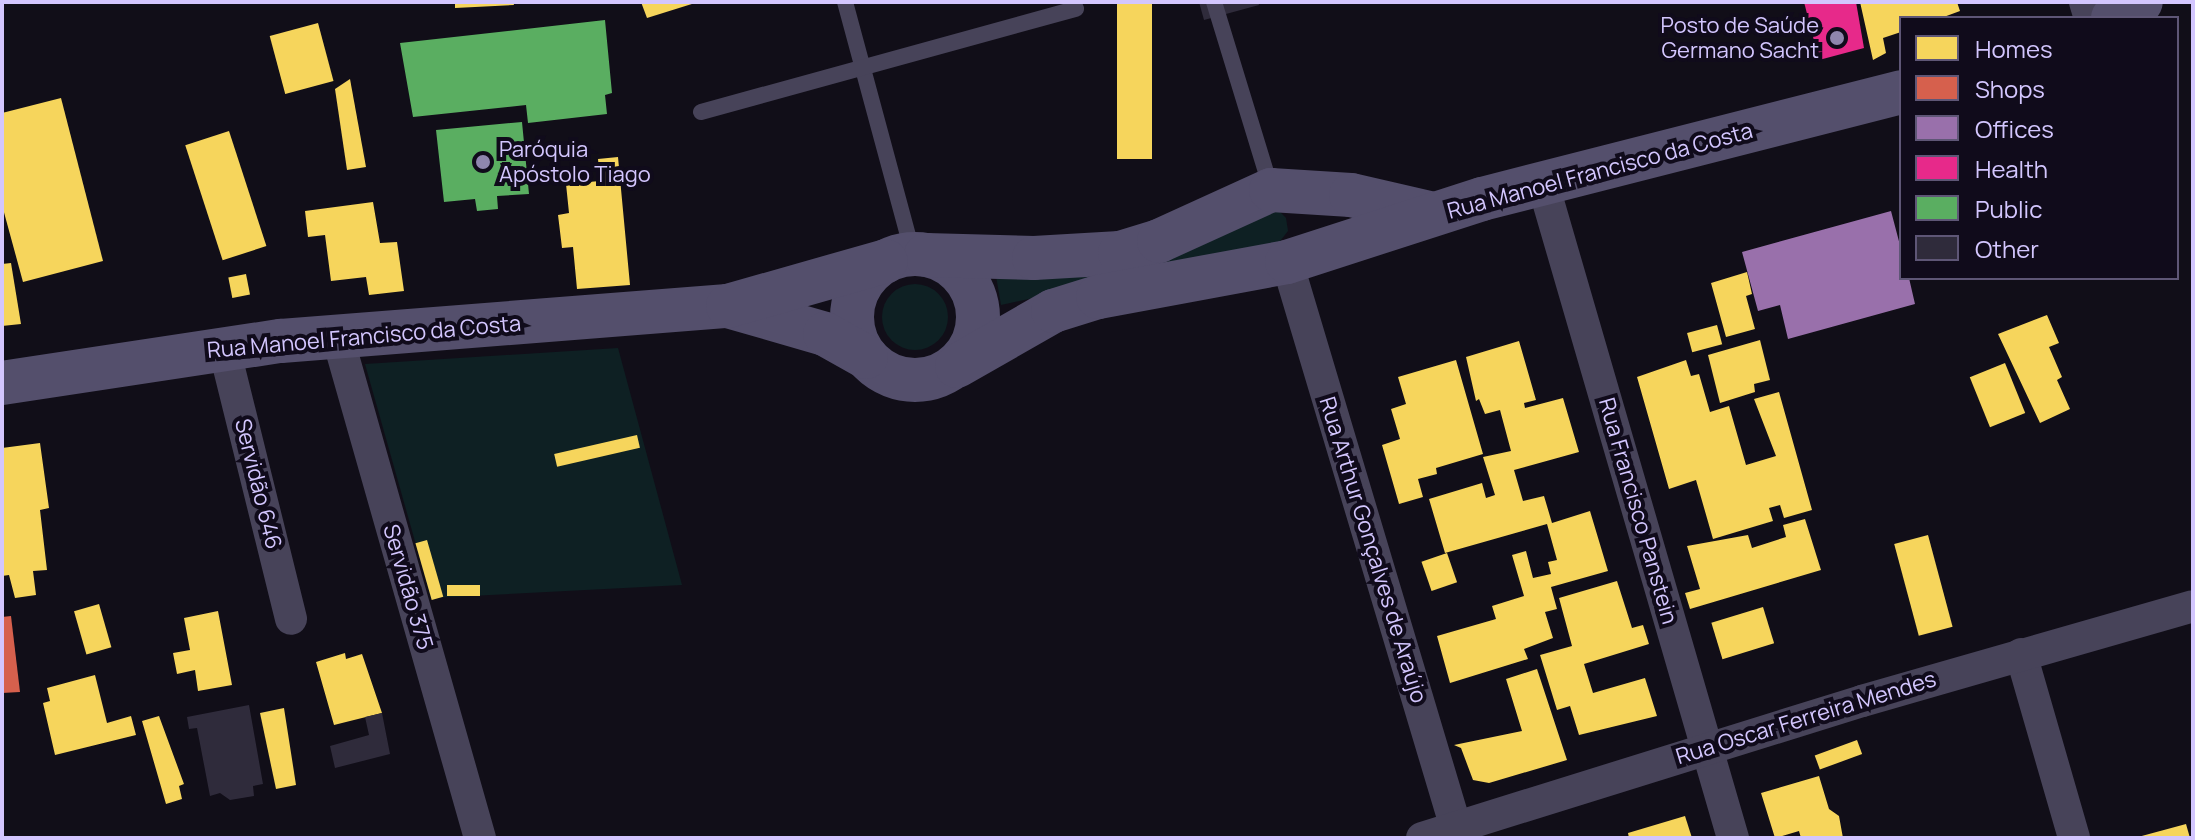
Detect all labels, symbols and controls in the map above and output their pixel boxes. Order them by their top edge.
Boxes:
place label: Posto de Saúde Germano Sacht [1661,12,1819,64]
legend [1899,16,2179,280]
marker: Posto de Saúde Germano Sacht [1826,27,1848,49]
text: Homes [1975,32,2053,65]
text: Shops [1975,72,2045,105]
text: Offices [1975,112,2054,145]
street label: Rua Manoel Francisco da Costa [1444,117,1756,225]
place label: Paróquia Apóstolo Tiago [499,136,651,188]
text: Health [1975,152,2048,185]
marker: Paróquia Apóstolo Tiago [474,153,492,171]
text: Public [1975,192,2042,225]
text: Other [1975,232,2039,265]
street label: Rua Manoel Francisco da Costa [206,310,522,364]
street label: Rua Arthur Gonçalves de Araújo [1314,394,1432,706]
street label: Rua Francisco Panstein [1593,395,1683,627]
street label: Servidão 646 [229,416,287,552]
street label: Servidão 375 [377,521,439,653]
street label: Rua Oscar Ferreira Mendes [1673,666,1939,770]

